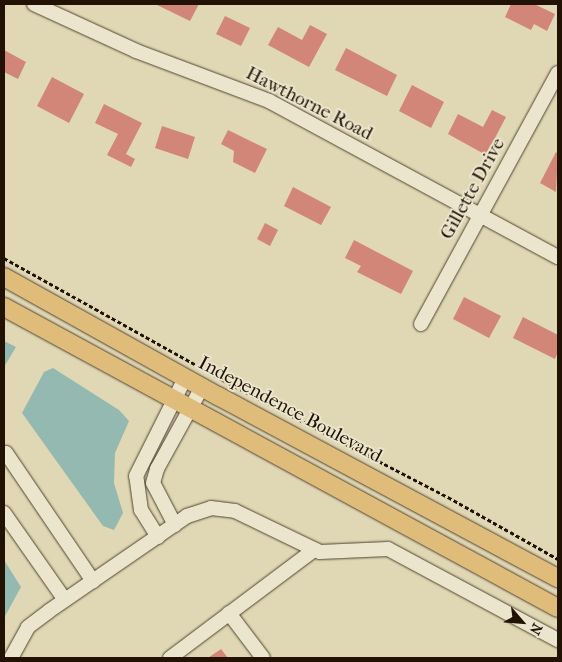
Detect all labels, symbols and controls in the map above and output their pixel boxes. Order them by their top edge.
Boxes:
street label: Hawthorne Road [242,62,376,146]
street label: Gillette Drive [436,134,510,244]
street label: Independence Boulevard [194,352,386,468]
north arrow [497,597,547,647]
text: N [526,620,546,638]

